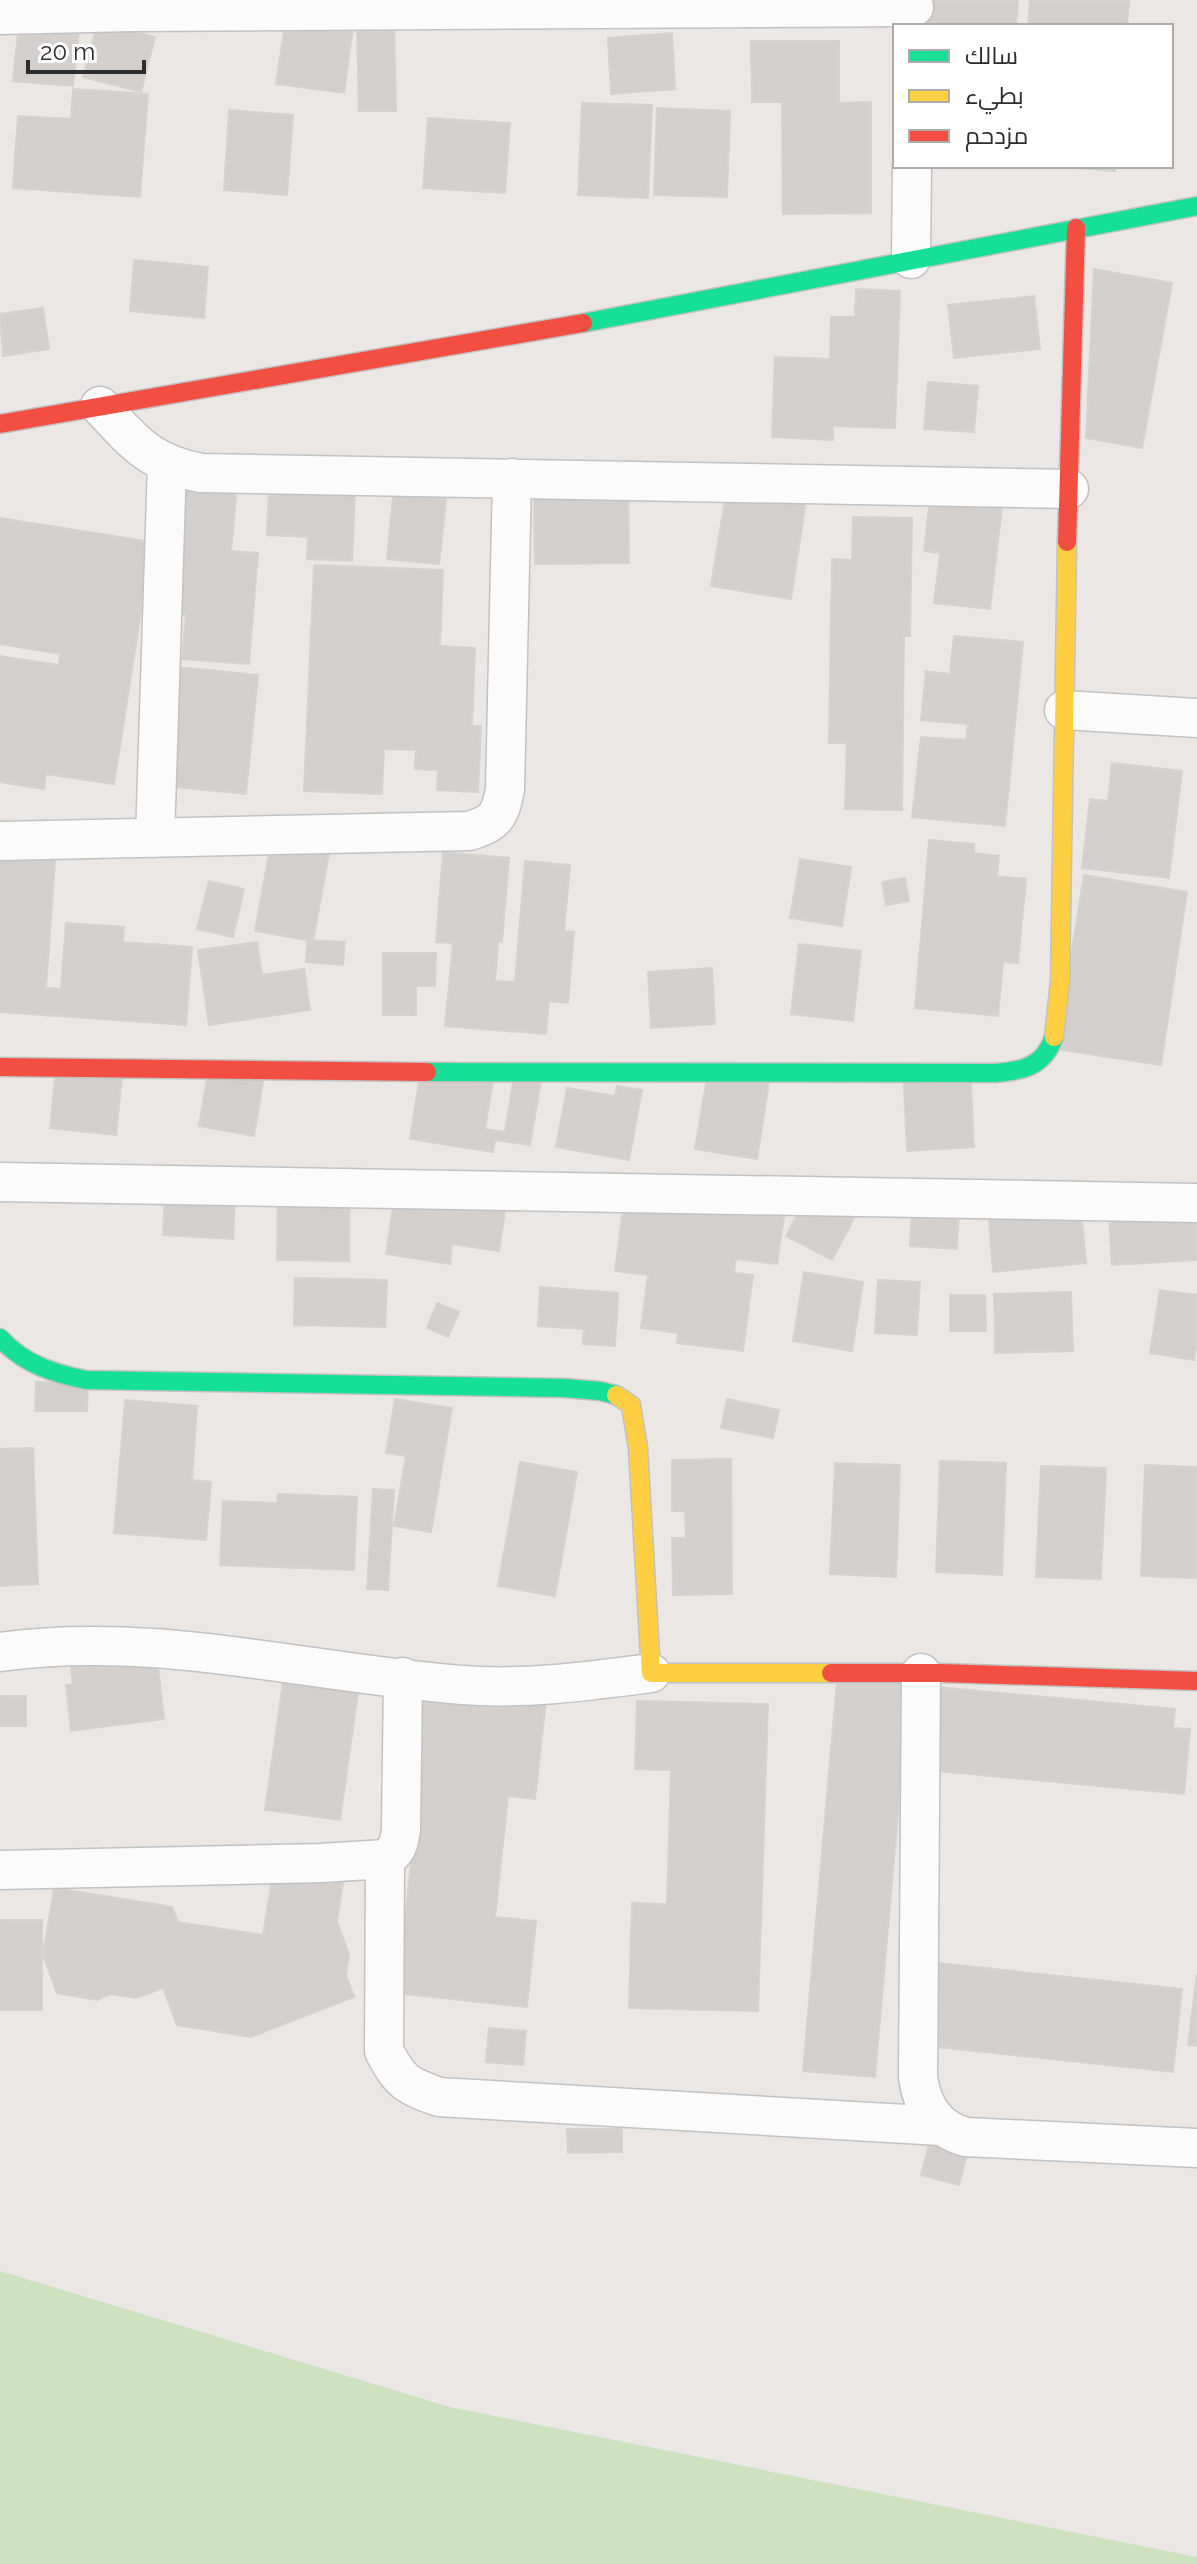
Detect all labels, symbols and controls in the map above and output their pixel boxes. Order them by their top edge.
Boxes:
scale bar [28,24,144,74]
legend [893,24,1173,168]
text: 20 m [40,37,95,66]
text: سالك [965,41,1018,70]
text: بطيء [965,81,1024,115]
text: مزدحم [965,121,1028,152]

